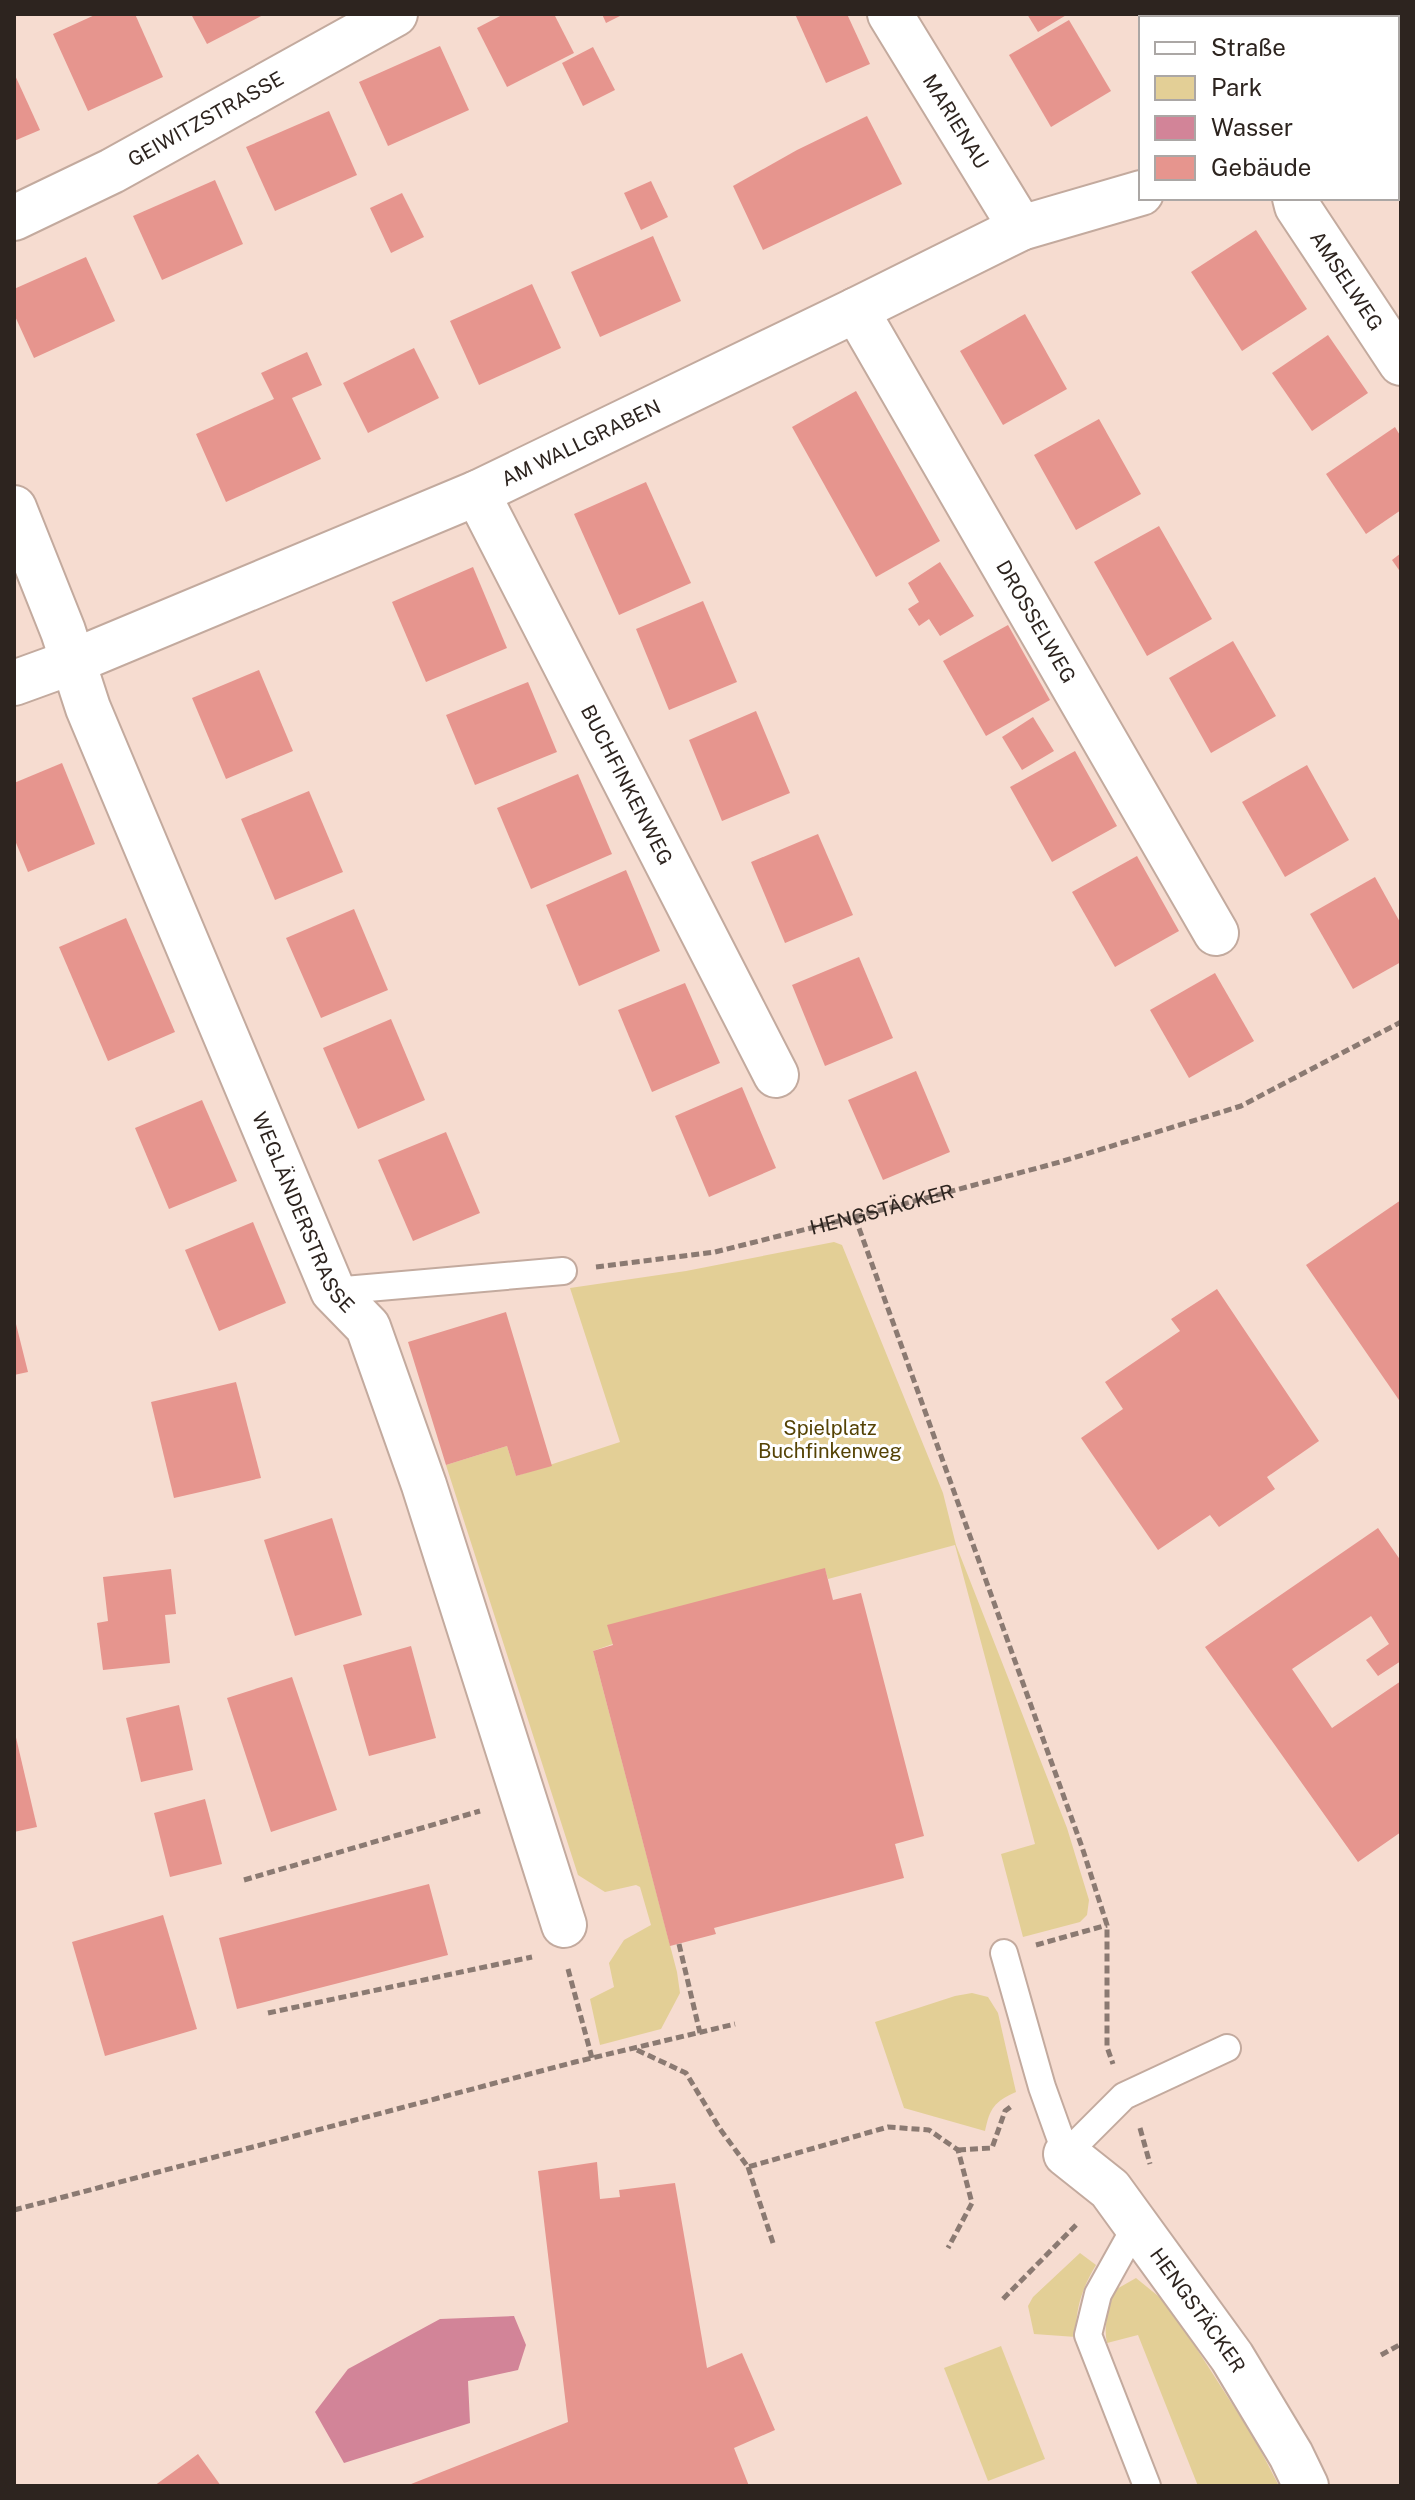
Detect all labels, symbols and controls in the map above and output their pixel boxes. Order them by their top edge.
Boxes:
legend [1139,16,1399,200]
text: Straße [1211,33,1286,61]
street label: GEIWITZSTRASSE [124,66,288,172]
street label: MARIENAU [918,70,994,173]
text: Park [1211,73,1262,101]
text: Wasser [1211,113,1293,141]
text: Gebäude [1211,153,1311,181]
street label: AMSELWEG [1305,227,1388,335]
street label: AM WALLGRABEN [498,394,664,491]
street label: DROSSELWEG [991,556,1081,687]
street label: BUCHFINKENWEG [576,701,678,869]
street label: WEGLÄNDERSTRASSE [247,1108,359,1318]
street label: HENGSTÄCKER [807,1179,956,1240]
park label: Spielplatz Buchfinkenweg [758,1416,902,1463]
street label: HENGSTÄCKER [1145,2243,1251,2377]

